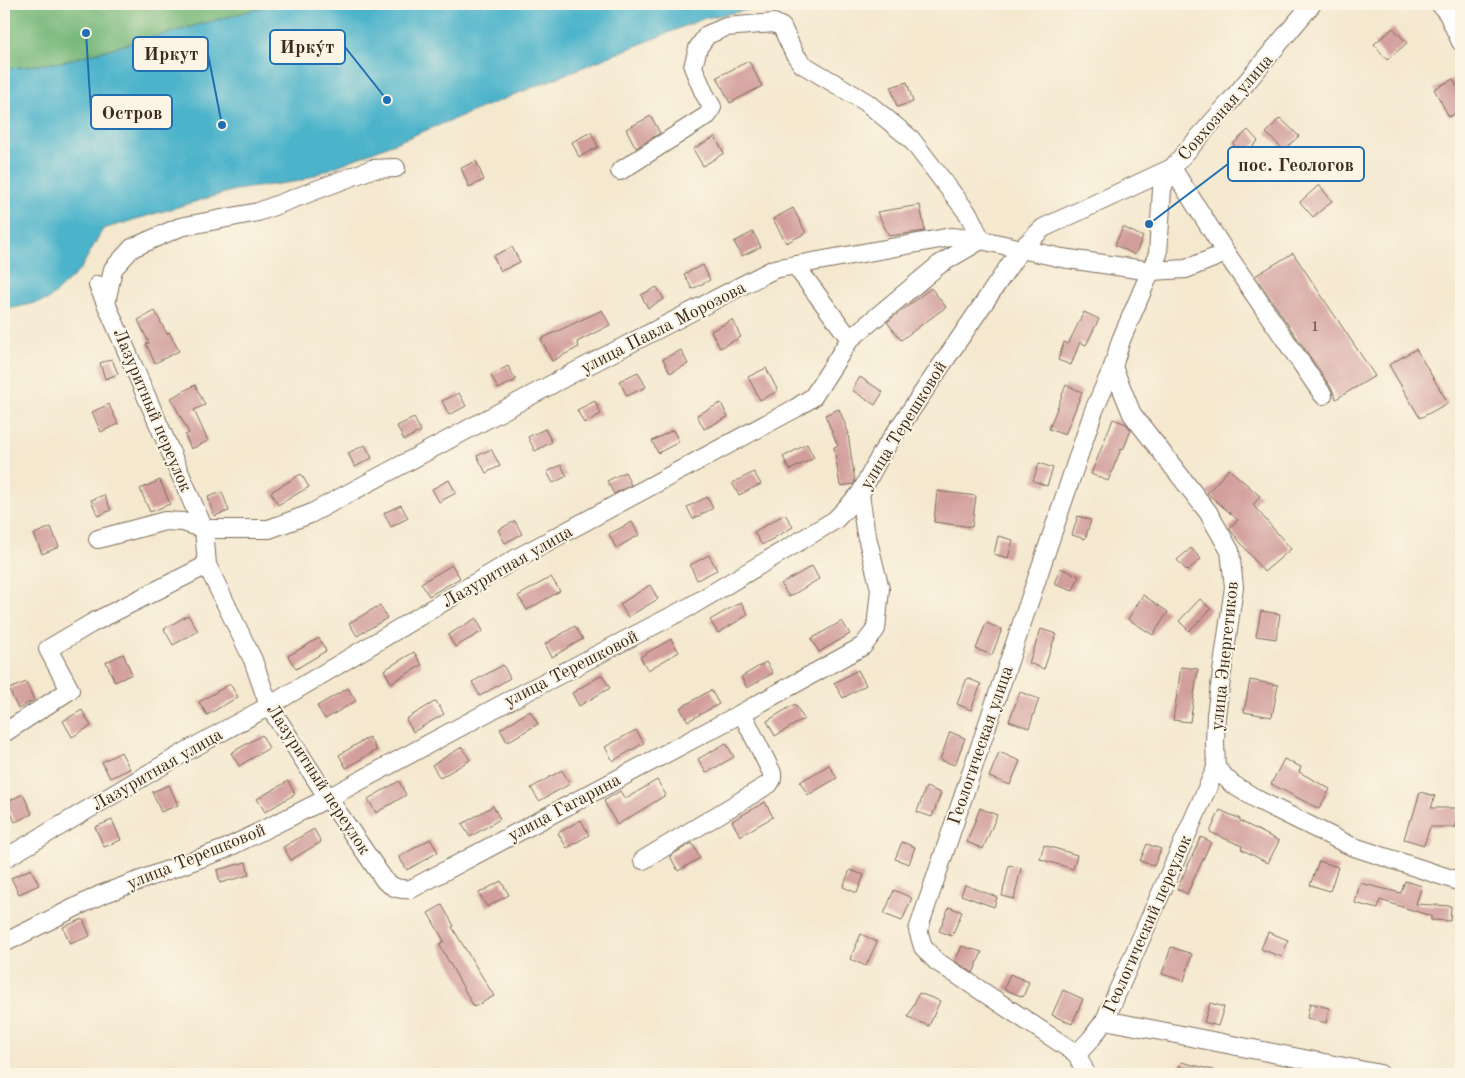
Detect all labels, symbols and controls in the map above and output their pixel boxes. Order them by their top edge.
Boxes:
callout: Ирку́т [270,30,345,64]
callout: Иркут [133,37,208,71]
text: Ирку́т [279,39,335,58]
text: Иркут [143,46,199,65]
street label: Совхозная улица [1175,51,1277,164]
callout: Остров [91,95,172,129]
text: Остров [101,105,163,124]
callout: пос. Геологов [1228,147,1364,181]
text: пос. Геологов [1238,157,1354,176]
street label: улица Павла Морозова [578,278,749,377]
house number: 1 [1311,320,1319,335]
street label: Лазуритный переулок [109,326,195,495]
street label: улица Терешковой [857,358,951,493]
street label: Лазуритная улица [439,522,576,611]
street label: улица Энергетиков [1208,581,1242,732]
street label: улица Терешковой [502,627,641,710]
street label: Геологическая улица [945,664,1017,827]
street label: Лазуритный переулок [263,701,374,858]
street label: Лазуритная улица [89,725,226,814]
street label: улица Гагарина [505,771,624,845]
street label: улица Терешковой [125,821,268,893]
street label: Геологический переулок [1100,833,1195,1016]

